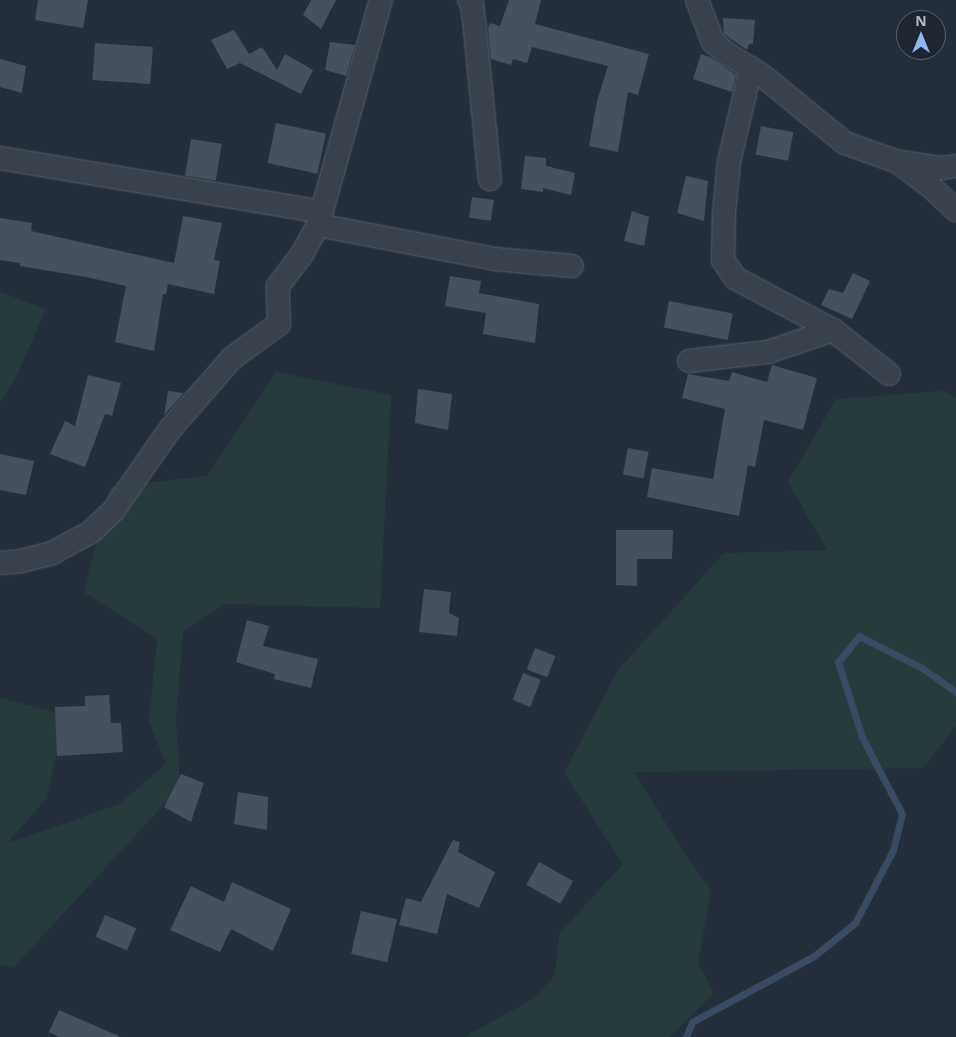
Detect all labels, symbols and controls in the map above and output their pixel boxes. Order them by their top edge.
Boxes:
north arrow [896,10,946,60]
text: N [915,11,927,30]

